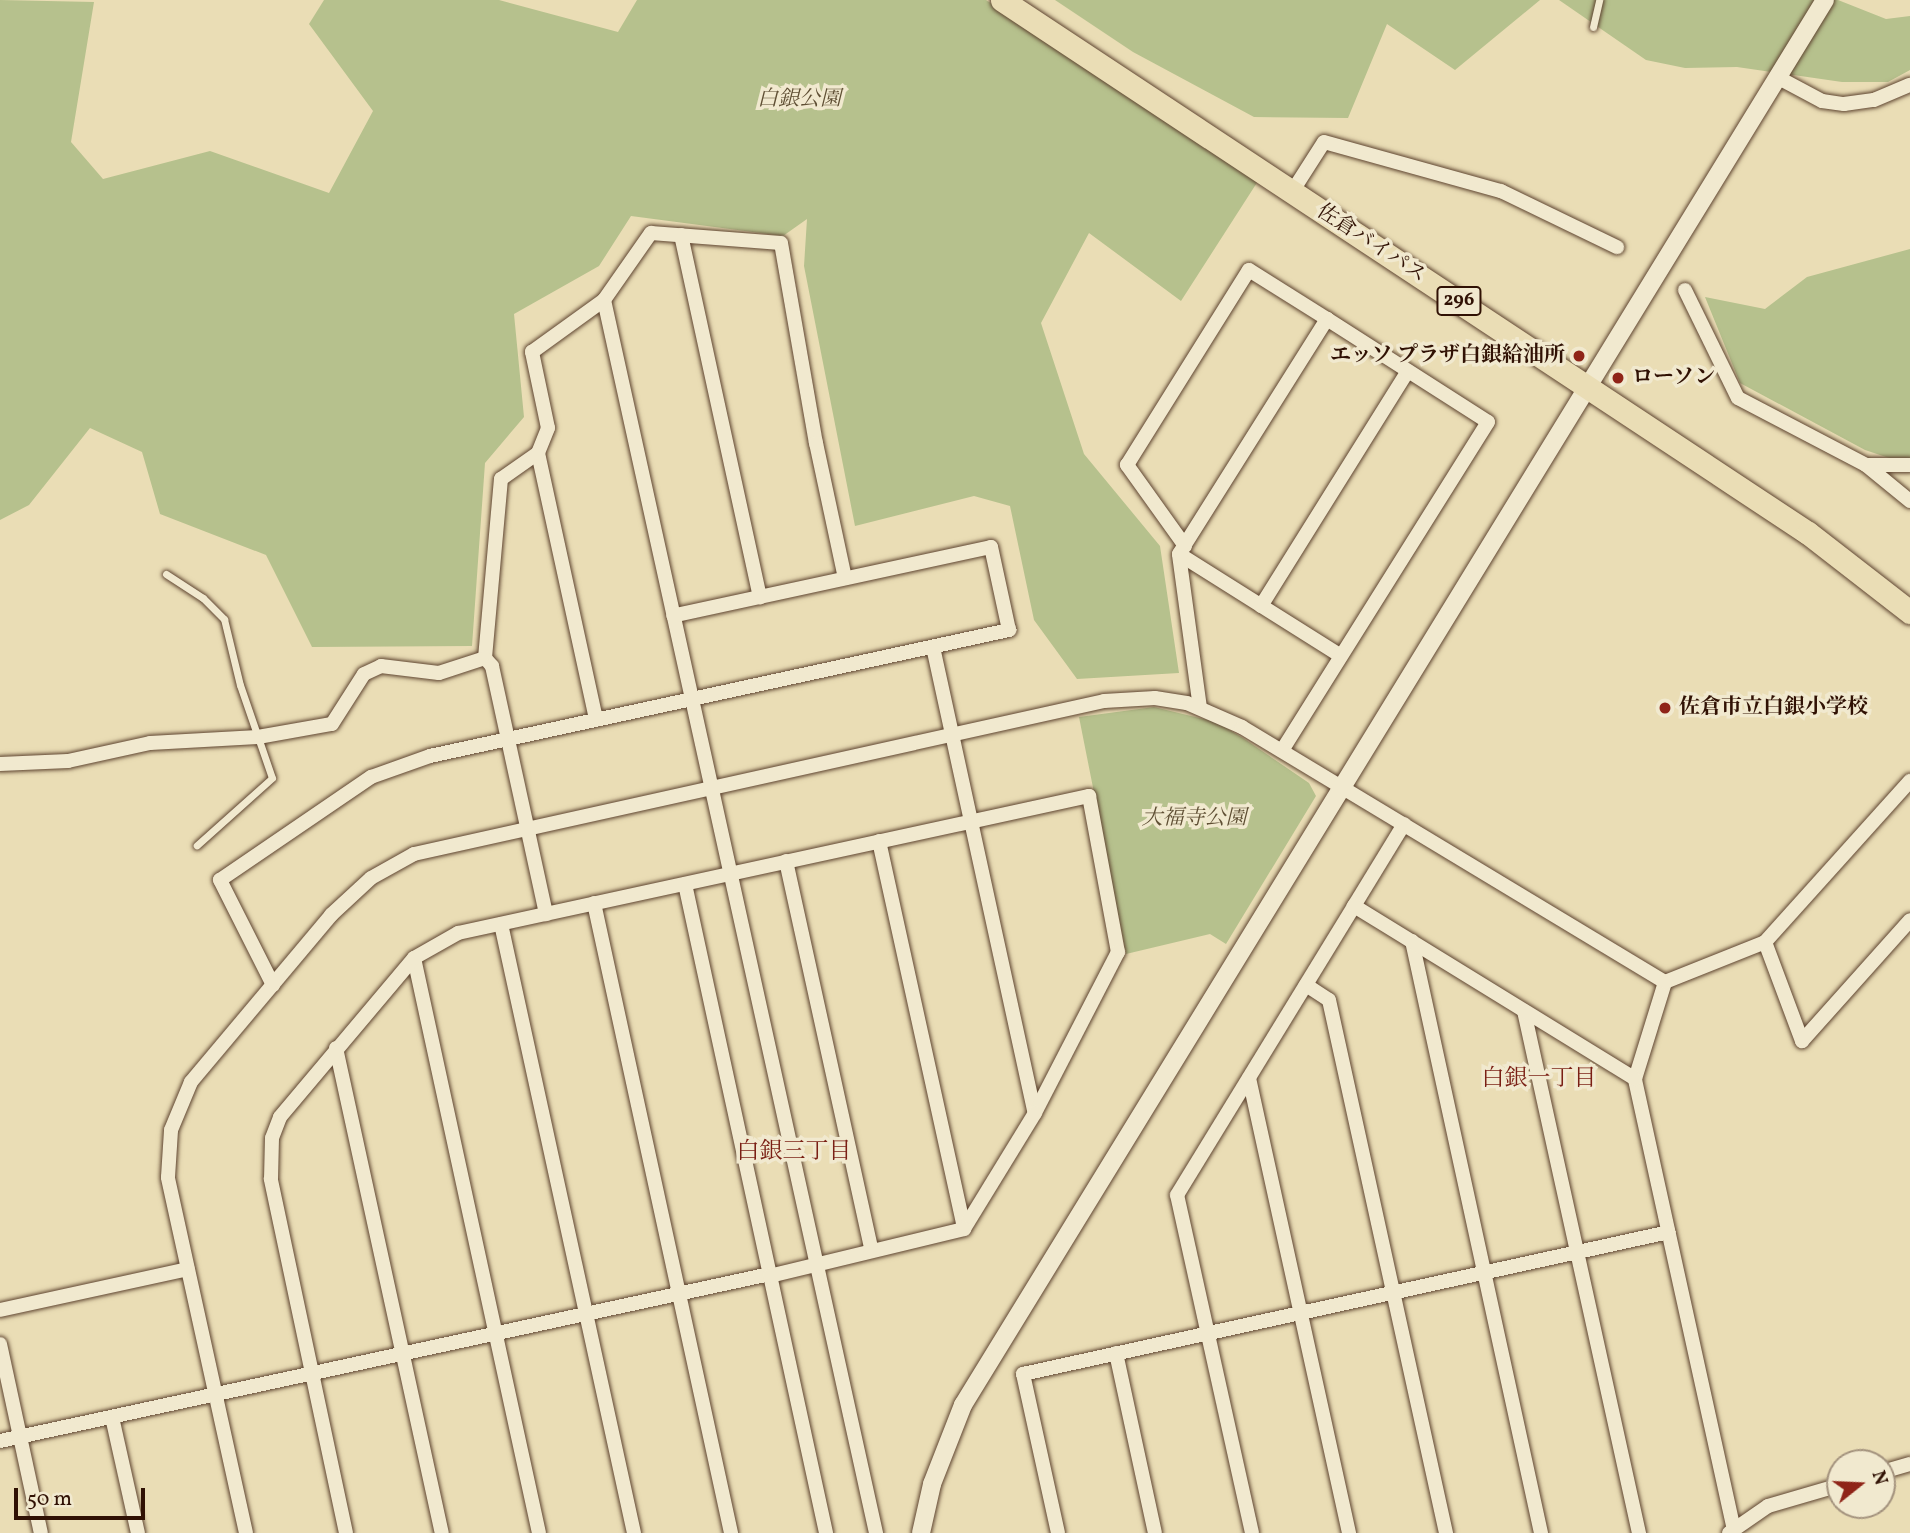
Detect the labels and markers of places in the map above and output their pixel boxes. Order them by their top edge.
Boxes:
place label: エッソ プラザ白銀給油所 [1330,343,1565,369]
marker: エッソ プラザ白銀給油所 [1571,348,1587,364]
place label: ローソン [1632,365,1716,391]
marker: ローソン [1610,370,1626,386]
place label: 佐倉市立白銀小学校 [1679,695,1868,721]
marker: 佐倉市立白銀小学校 [1657,700,1673,716]

